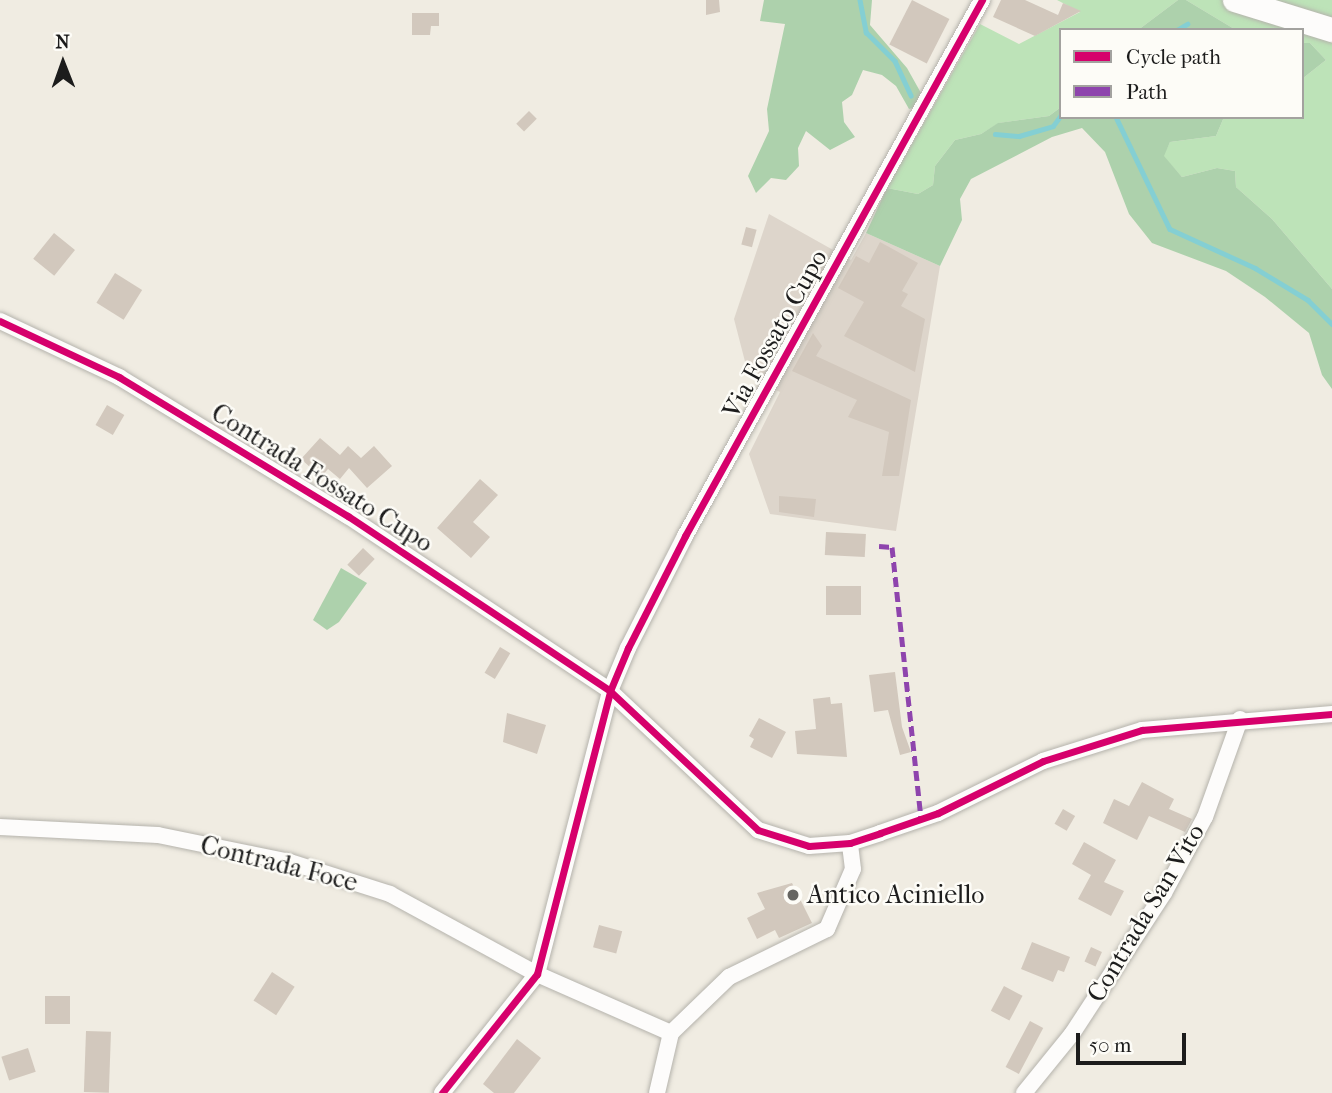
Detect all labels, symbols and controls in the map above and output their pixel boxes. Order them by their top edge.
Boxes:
north arrow [28,28,98,98]
legend [1059,28,1304,119]
text: N [55,31,70,53]
text: Cycle path [1126,45,1221,69]
text: Path [1126,80,1167,104]
street label: Via Fossato Cupo [716,244,834,424]
street label: Contrada Fossato Cupo [205,397,439,559]
street label: Contrada San Vito [1080,818,1212,1008]
street label: Contrada Foce [197,829,361,899]
place label: Antico Aciniello [807,879,984,911]
marker: Antico Aciniello [785,887,801,903]
scale bar [1080,1020,1190,1064]
text: 50 m [1089,1033,1132,1057]

